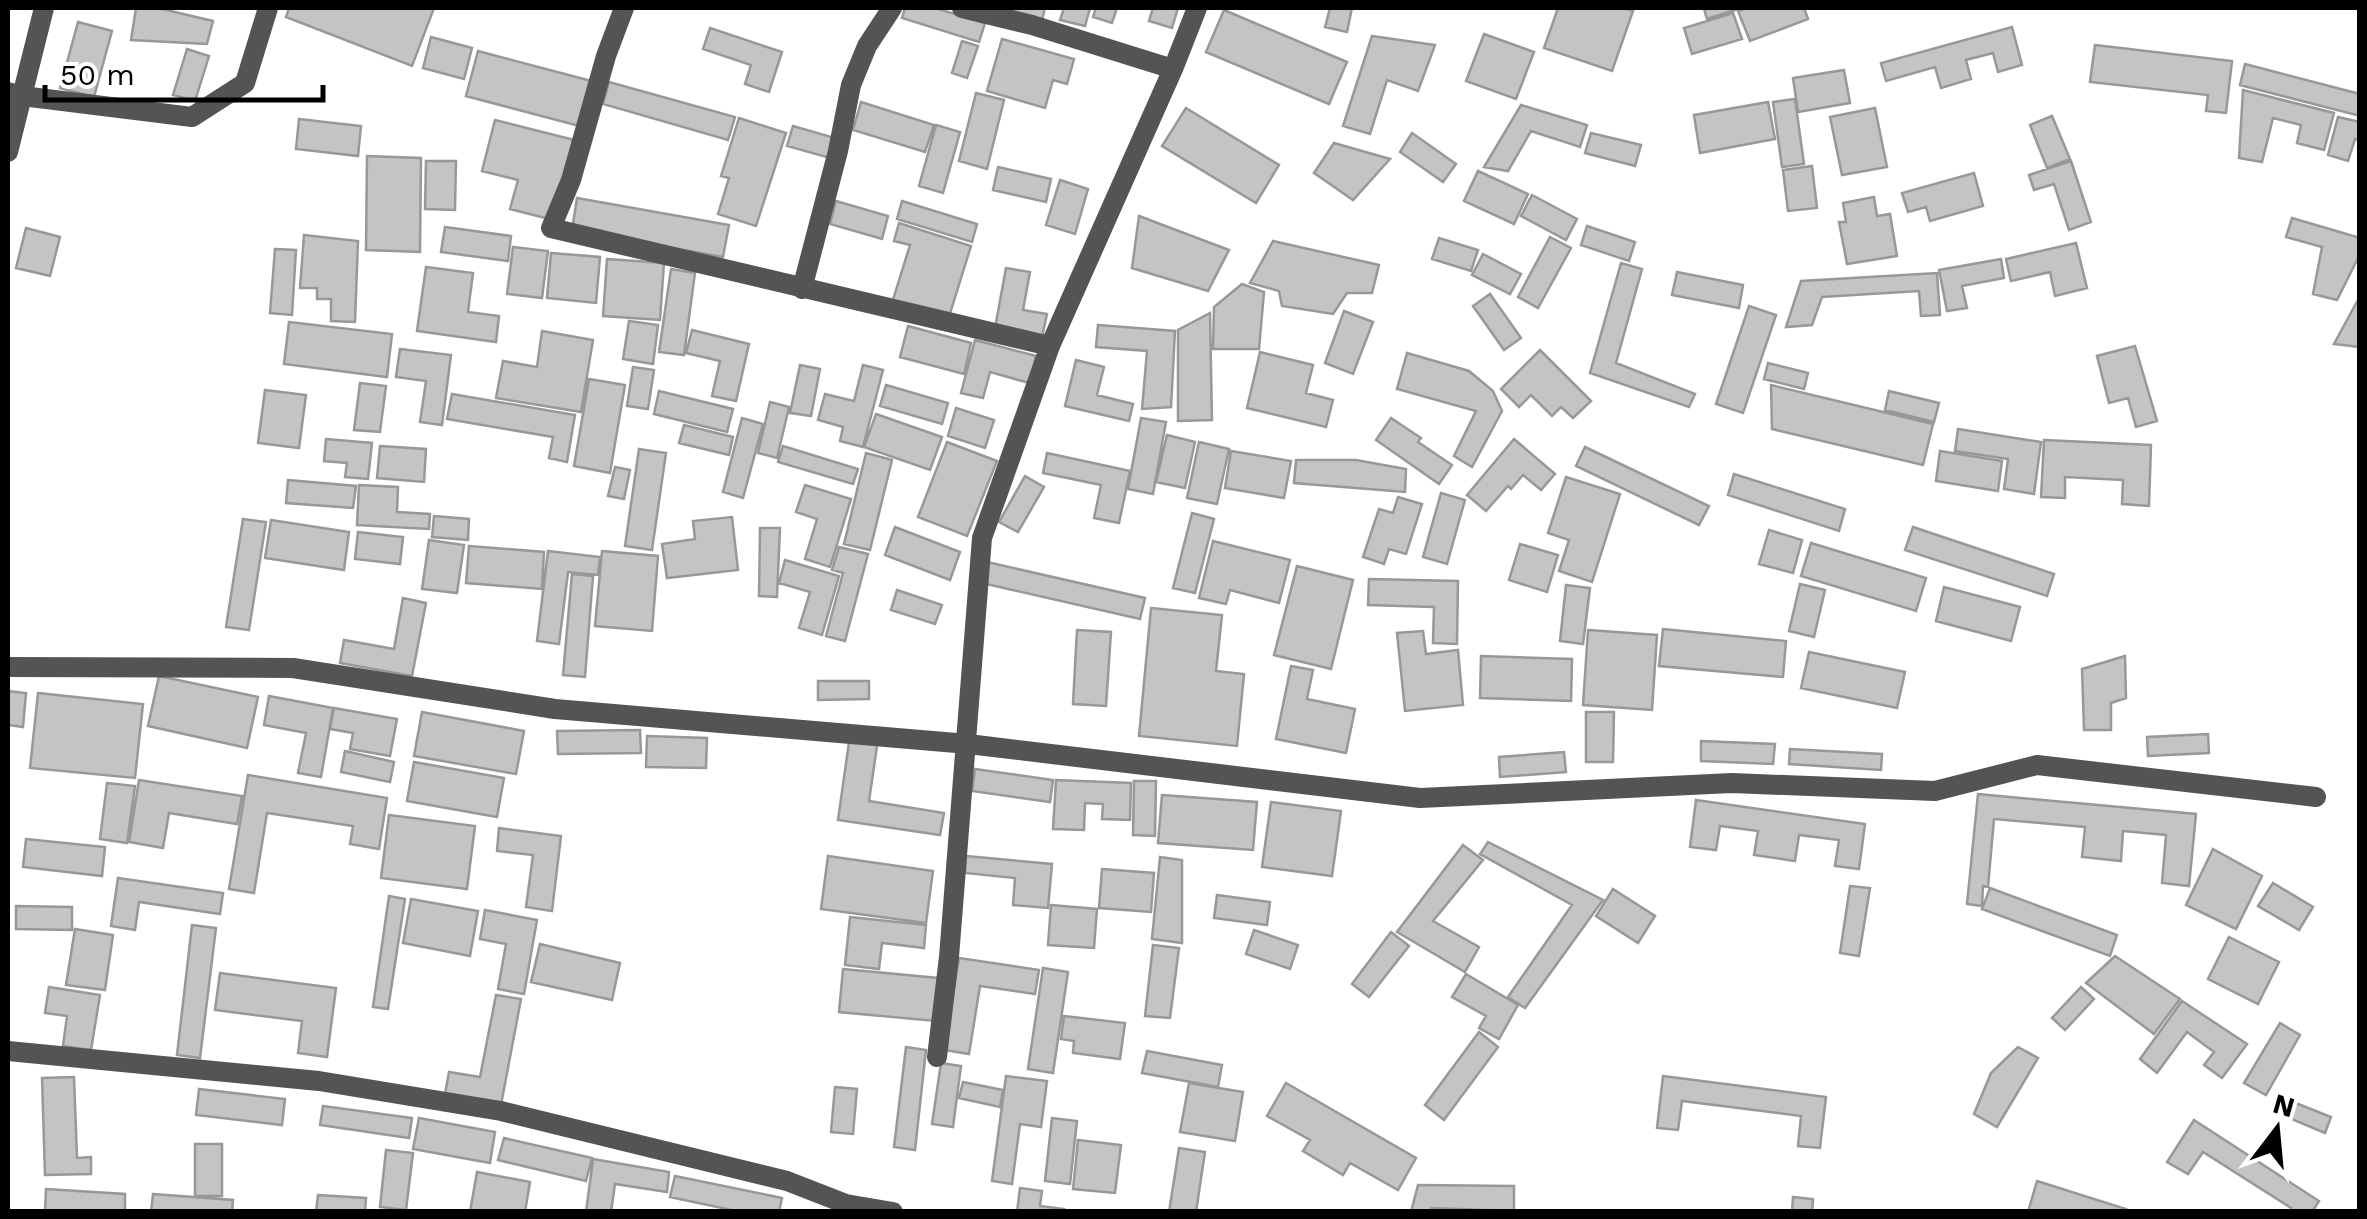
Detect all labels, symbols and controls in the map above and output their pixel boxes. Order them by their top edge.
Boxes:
scale bar [45,40,322,102]
text: 50 m [60,57,135,92]
north arrow [2227,1079,2327,1179]
text: N [2269,1087,2298,1124]

